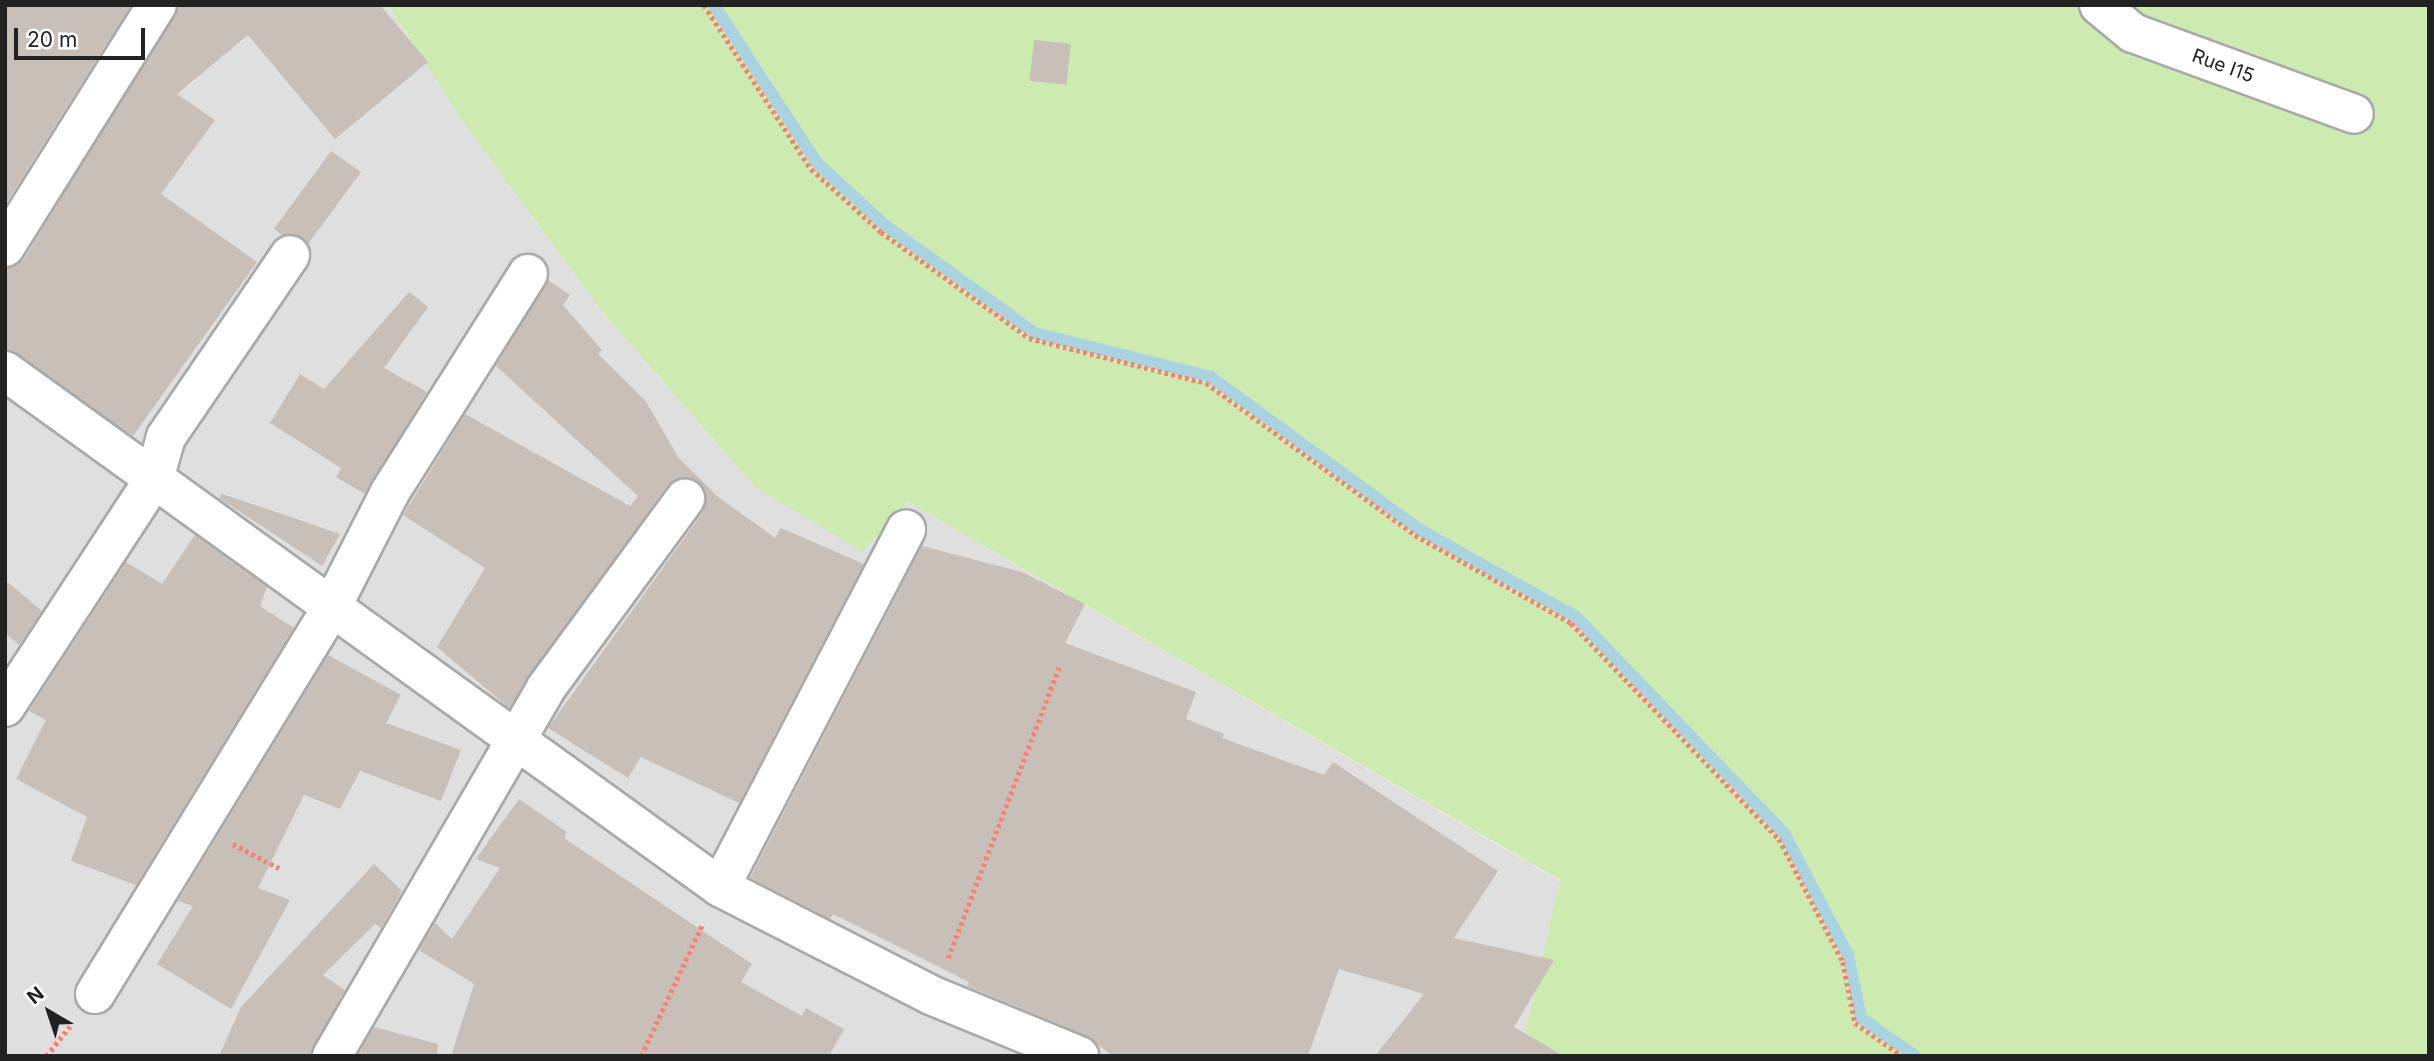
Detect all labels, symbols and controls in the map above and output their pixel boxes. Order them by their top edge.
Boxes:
scale bar [18,14,149,58]
text: 20 m [27,27,77,52]
street label: Rue I15 [2189,44,2257,88]
north arrow [14,977,84,1047]
text: N [23,982,48,1009]

